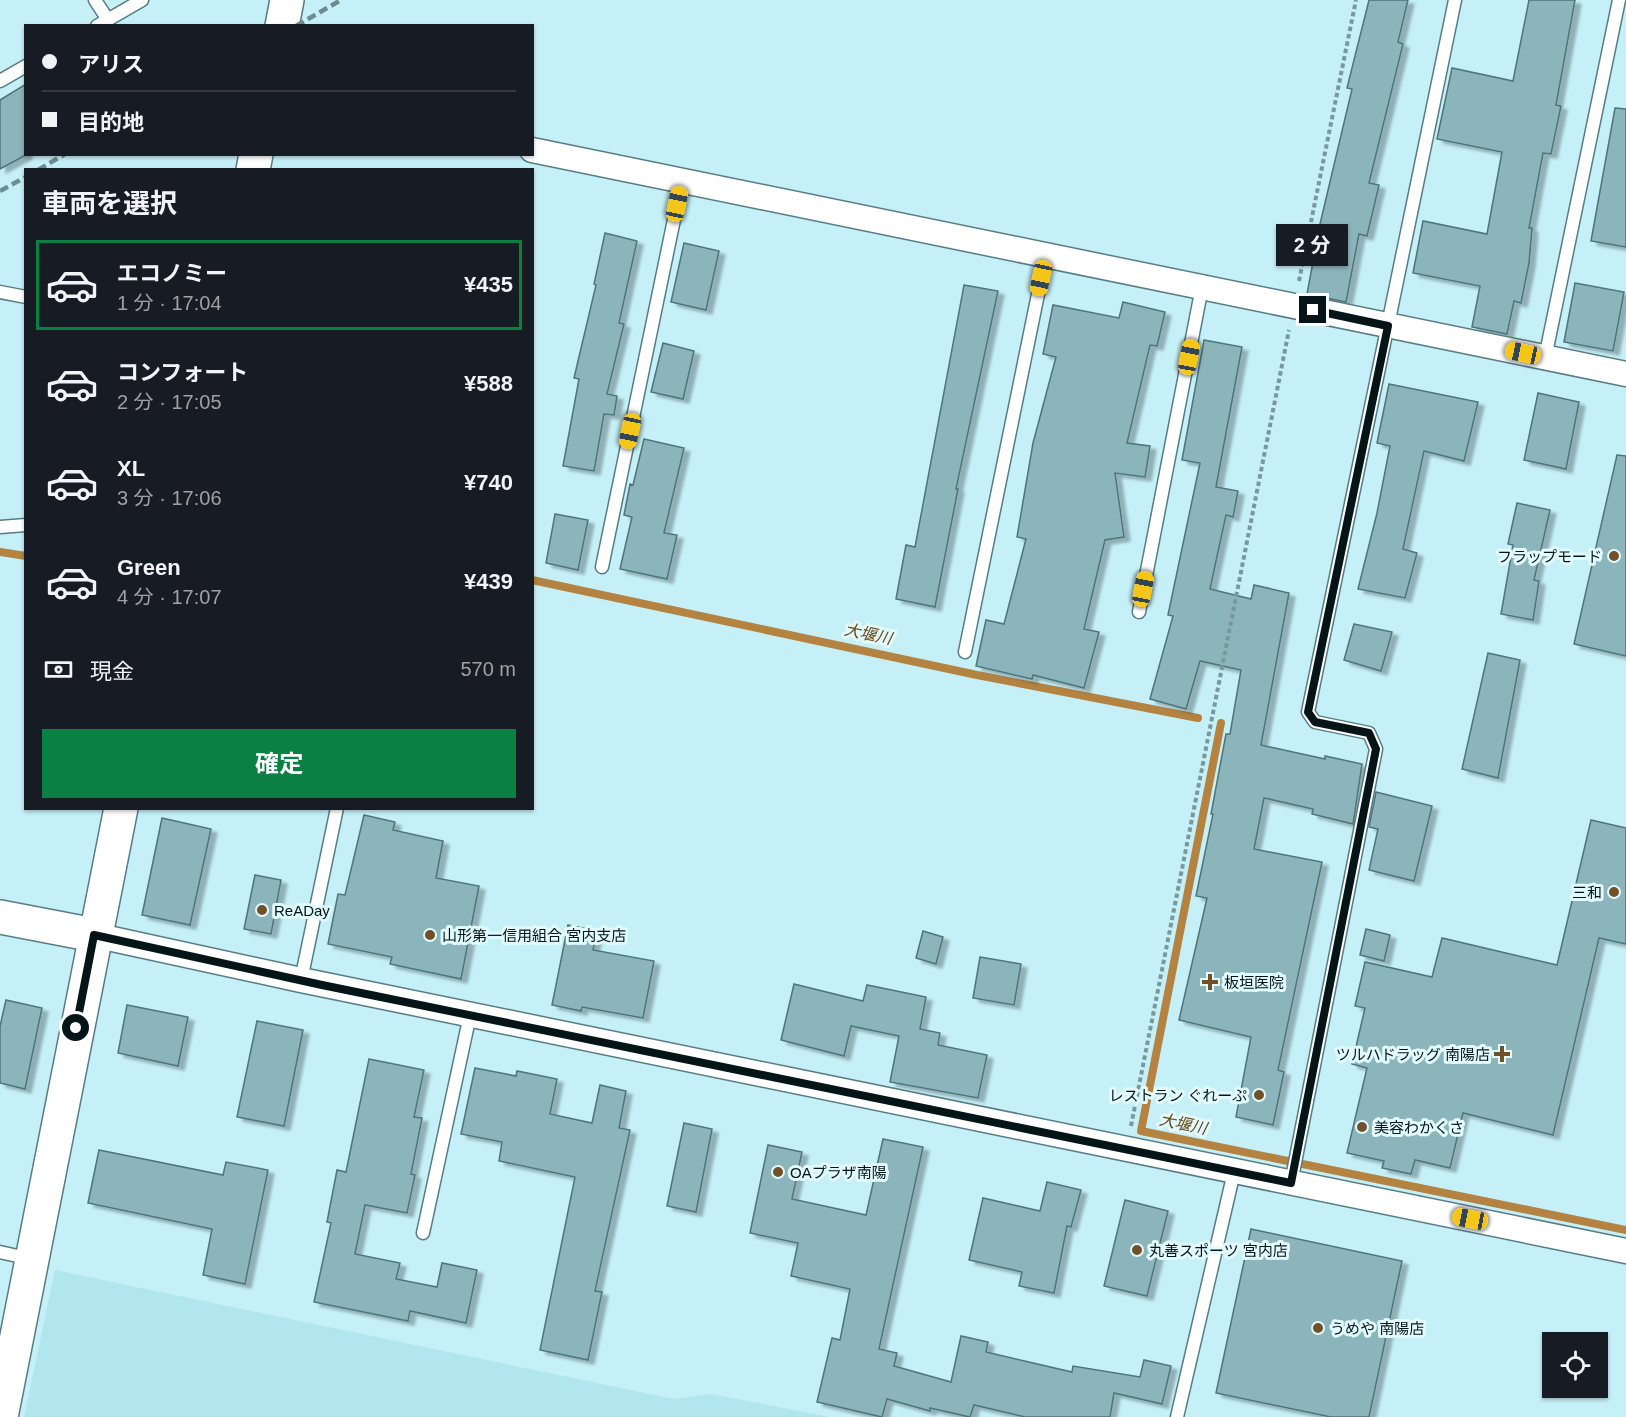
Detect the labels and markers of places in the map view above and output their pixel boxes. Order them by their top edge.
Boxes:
place label: フラップモード [1497,548,1602,565]
marker: フラップモード [1607,549,1621,563]
place label: 三和 [1572,884,1602,901]
marker: 三和 [1607,885,1621,899]
place label: ReADay [274,902,330,919]
marker: ReADay [255,903,269,917]
place label: 山形第一信用組合 宮内支店 [442,927,626,944]
marker: 山形第一信用組合 宮内支店 [423,928,437,942]
marker: 板垣医院 [1201,973,1219,991]
place label: 板垣医院 [1224,974,1284,991]
place label: ツルハドラッグ 南陽店 [1336,1046,1490,1063]
marker: ツルハドラッグ 南陽店 [1495,1047,1509,1061]
place label: レストラン ぐれーぷ [1108,1087,1247,1104]
marker: レストラン ぐれーぷ [1252,1088,1266,1102]
place label: 美容わかくさ [1374,1119,1464,1136]
marker: 美容わかくさ [1355,1120,1369,1134]
place label: OAプラザ南陽 [790,1164,887,1181]
marker: OAプラザ南陽 [771,1165,785,1179]
place label: 丸善スポーツ 宮内店 [1149,1242,1288,1259]
marker: 丸善スポーツ 宮内店 [1130,1243,1144,1257]
place label: うめや 南陽店 [1330,1320,1424,1337]
marker: うめや 南陽店 [1311,1321,1325,1335]

